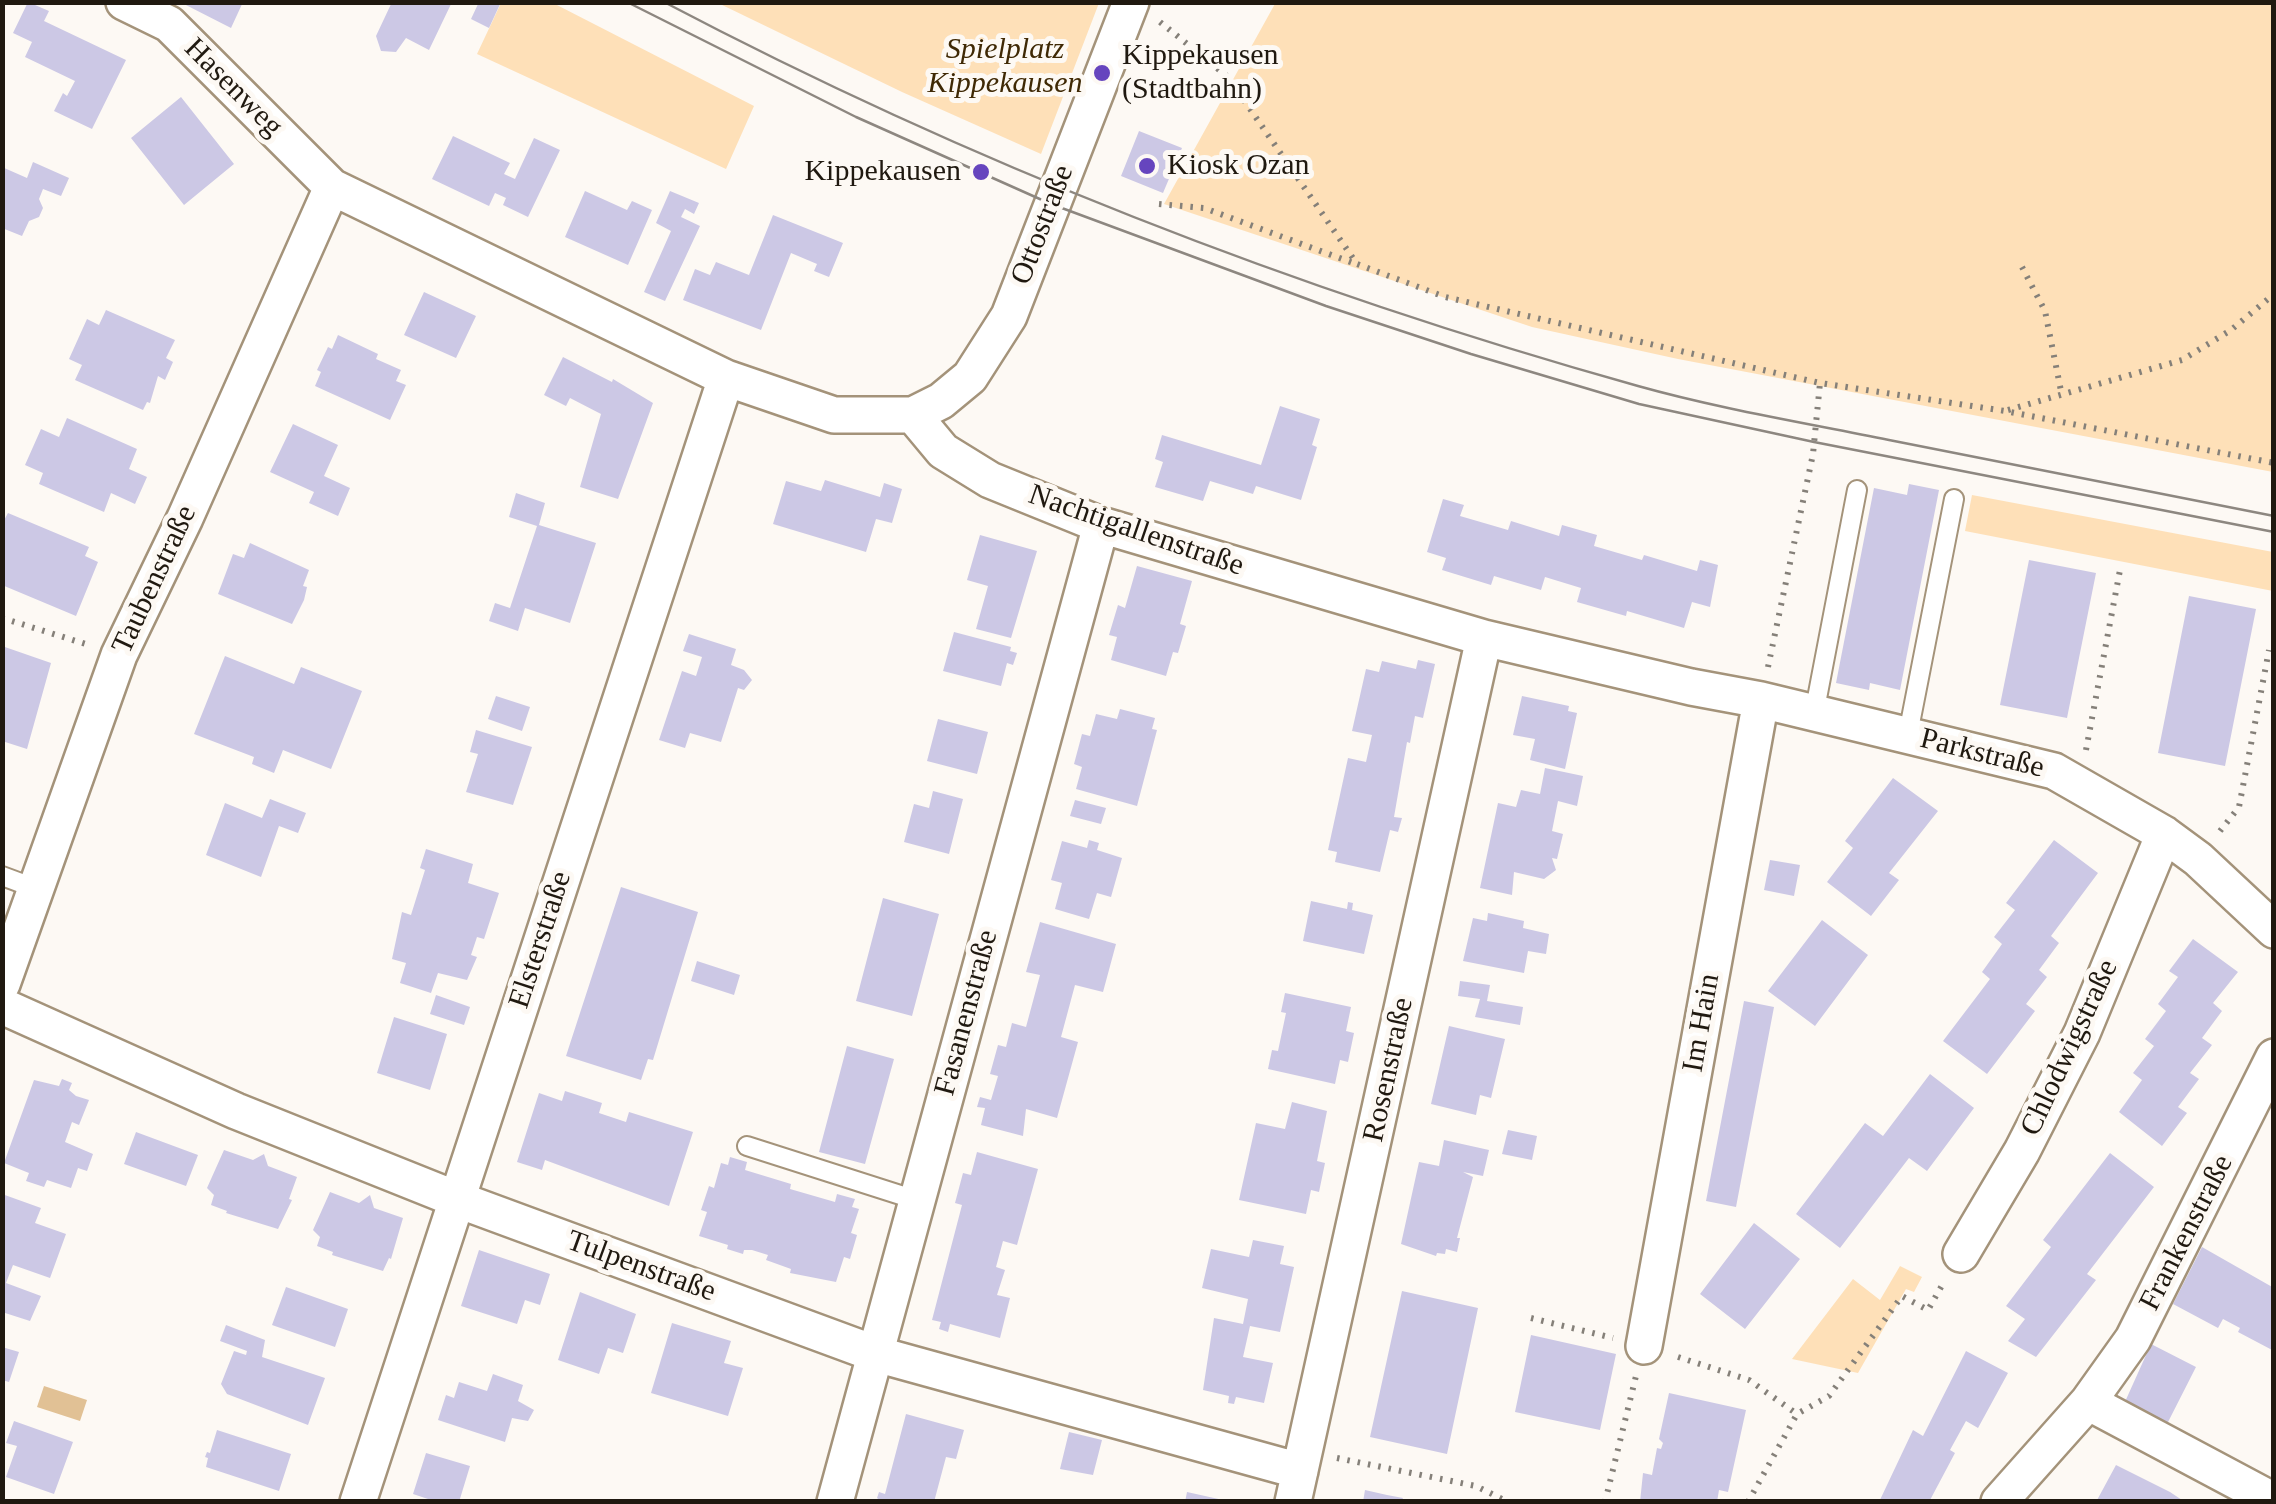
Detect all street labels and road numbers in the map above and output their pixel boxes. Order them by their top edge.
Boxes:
street label: Hasenweg [176,31,290,145]
street label: Ottostraße [1004,160,1082,290]
street label: Nachtigallenstraße [1024,477,1248,585]
street label: Taubenstraße [105,500,205,660]
street label: Parkstraße [1916,721,2048,787]
street label: Elsterstraße [502,867,580,1013]
street label: Fasanenstraße [928,926,1006,1100]
street label: Chlodwigstraße [2014,954,2126,1142]
street label: Im Hain [1676,971,1728,1075]
street label: Rosenstraße [1356,995,1422,1145]
street label: Frankenstraße [2132,1149,2242,1317]
street label: Tulpenstraße [562,1223,720,1311]

